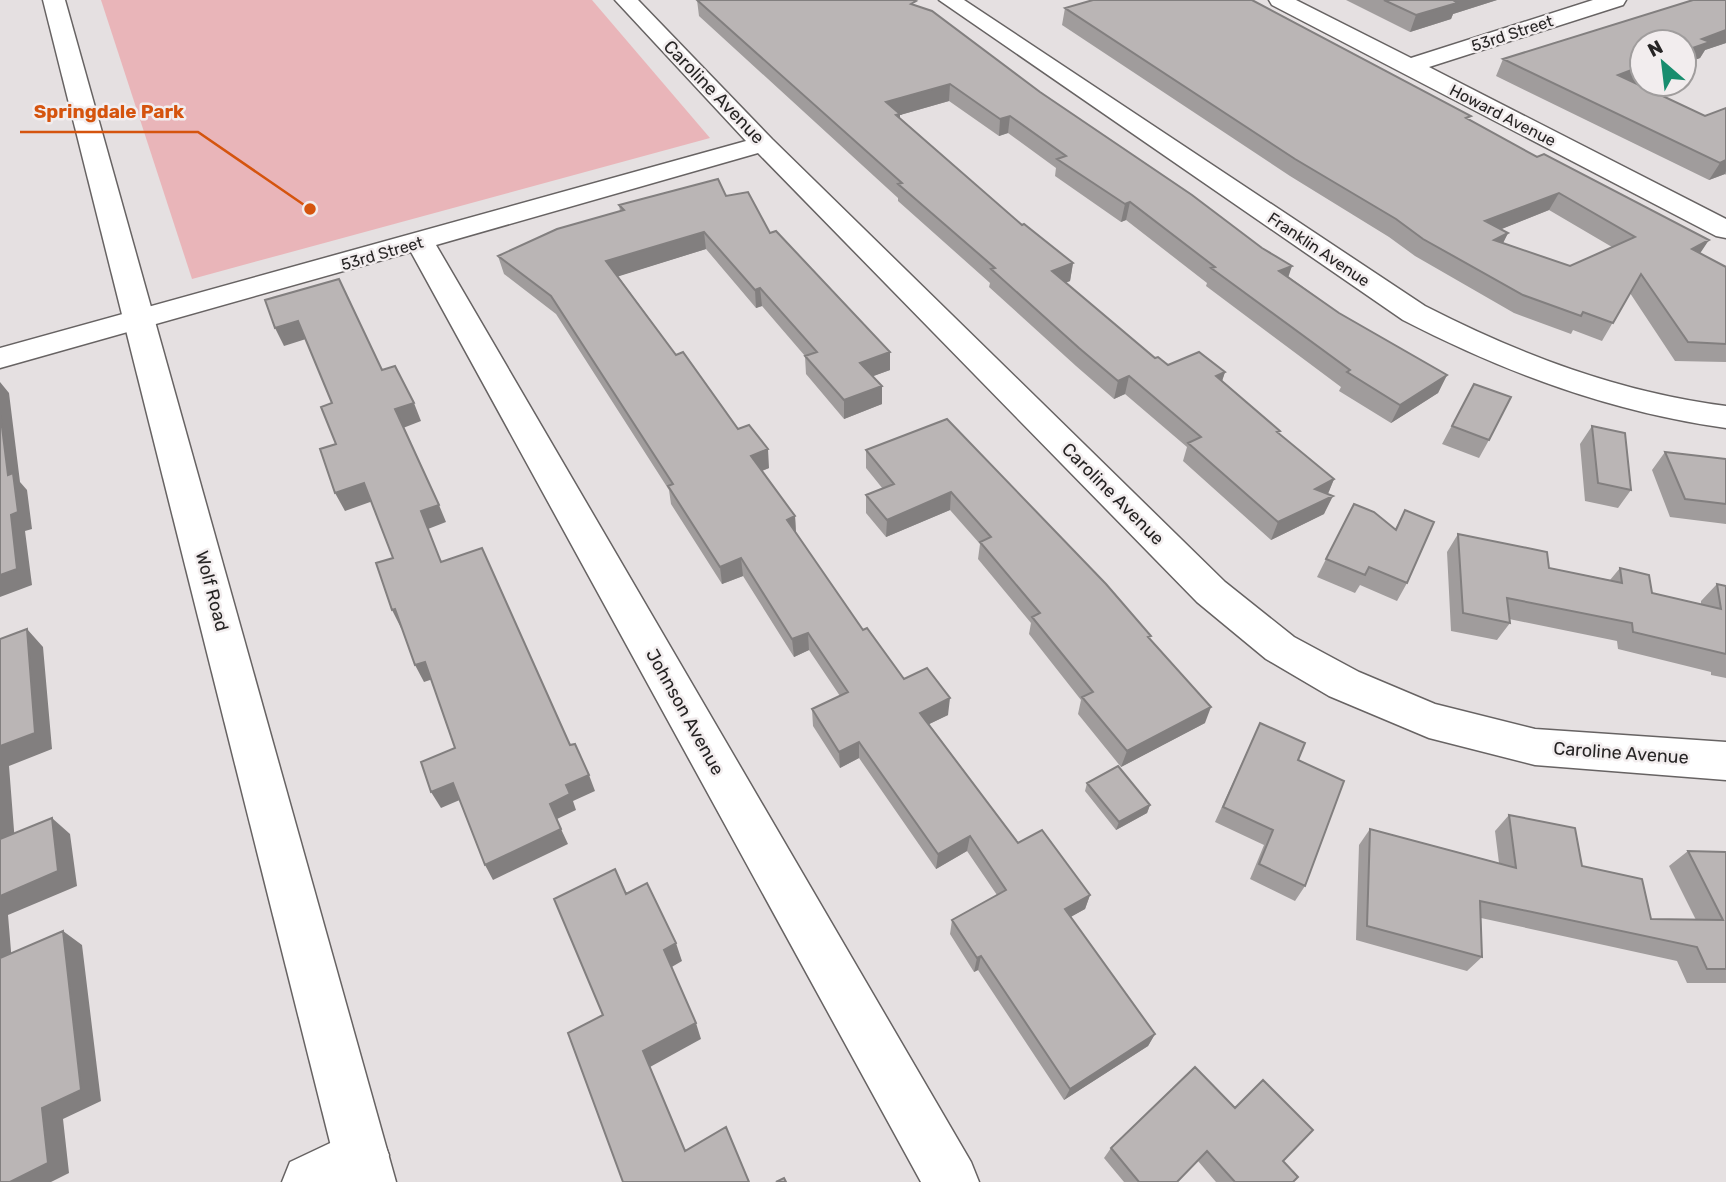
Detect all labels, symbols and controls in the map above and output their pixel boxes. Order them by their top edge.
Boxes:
street label: 53rd Street [1469,11,1555,56]
north arrow [1628,28,1698,98]
text: N [1644,35,1667,62]
street label: Caroline Avenue [659,36,769,148]
street label: Howard Avenue [1446,80,1559,150]
callout: Springdale Park [20,92,198,132]
text: Springdale Park [34,100,184,123]
street label: Franklin Avenue [1264,208,1373,291]
street label: 53rd Street [339,233,425,274]
street label: Caroline Avenue [1057,438,1169,550]
street label: Wolf Road [191,548,233,634]
street label: Johnson Avenue [641,645,729,779]
street label: Caroline Avenue [1553,737,1689,769]

